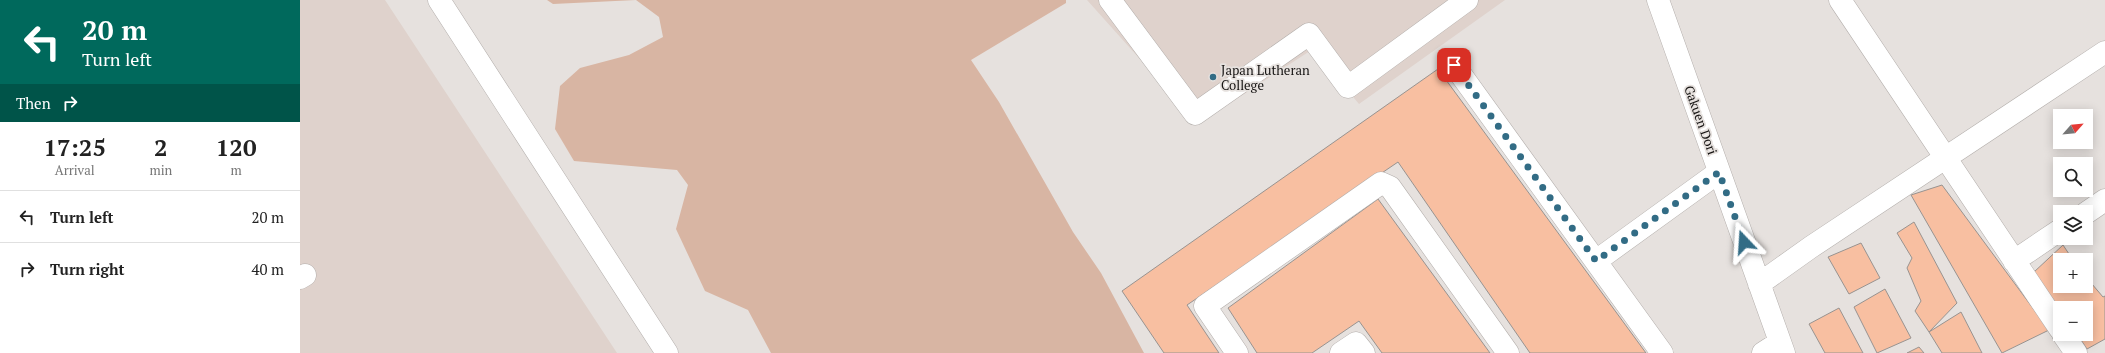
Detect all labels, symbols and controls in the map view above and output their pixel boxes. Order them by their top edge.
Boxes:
text: 20 m [82,11,147,48]
icon: left [16,16,68,68]
text: Turn left [82,47,152,71]
pin [1437,48,1471,82]
icon: arrive [1443,54,1465,76]
place label: Japan Lutheran College [1221,61,1310,94]
marker: Japan Lutheran College [1208,72,1218,82]
street label: Gakuen Dori [1680,83,1722,157]
icon: right [59,92,81,114]
text: Then [16,93,51,113]
north arrow [2053,109,2093,149]
map controls [2053,109,2093,341]
text: 17:25 [43,131,106,163]
text: 2 [154,131,168,163]
text: 120 [216,131,256,163]
button: search [2053,157,2093,197]
text: Arrival [55,161,95,179]
text: min [149,161,172,179]
text: m [231,161,242,179]
button: layers [2053,205,2093,245]
icon: left [16,206,38,228]
text: Turn left [50,207,114,227]
text: 20 m [251,207,284,227]
position arrow [1723,221,1765,263]
button: + [2053,253,2093,293]
icon: right [16,258,38,280]
text: Turn right [50,259,125,279]
text: 40 m [251,259,284,279]
button: − [2053,301,2093,341]

